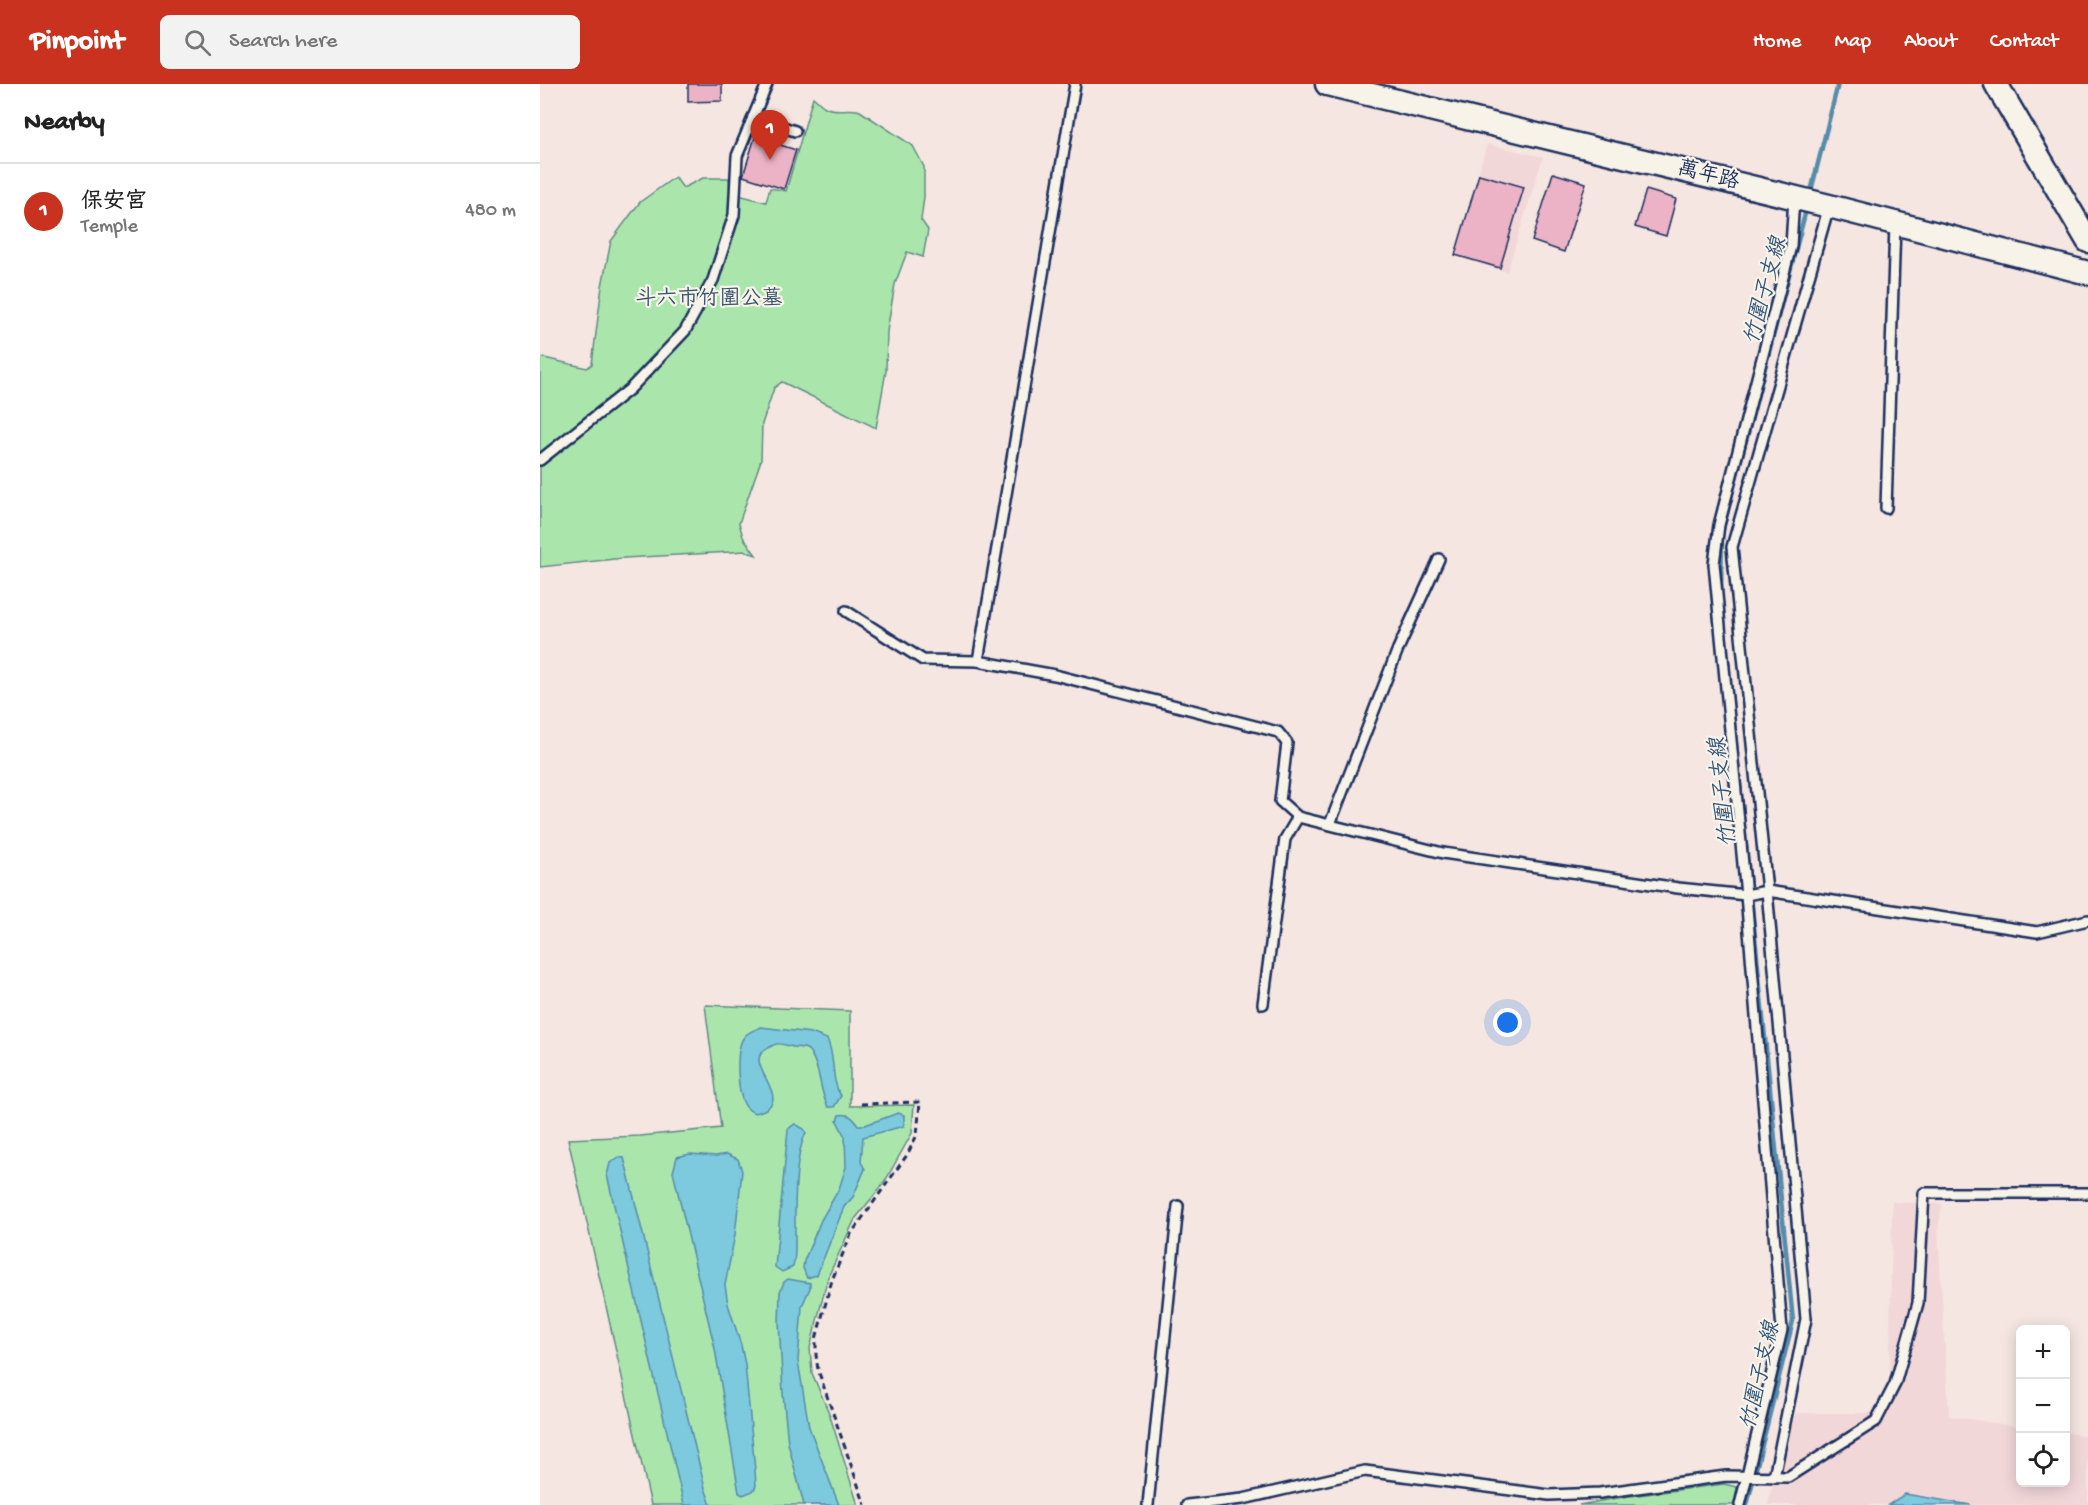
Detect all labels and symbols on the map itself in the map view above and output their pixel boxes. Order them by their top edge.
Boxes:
pin: 1 [750,110,790,160]
street label: 萬年路 [1674,155,1742,197]
water label: 竹圍子支線 [1738,233,1794,347]
park label: 斗六市竹圍公墓 [636,286,783,313]
water label: 竹圍子支線 [1704,735,1744,848]
your location [1493,1008,1522,1037]
water label: 竹圍子支線 [1735,1318,1787,1433]

